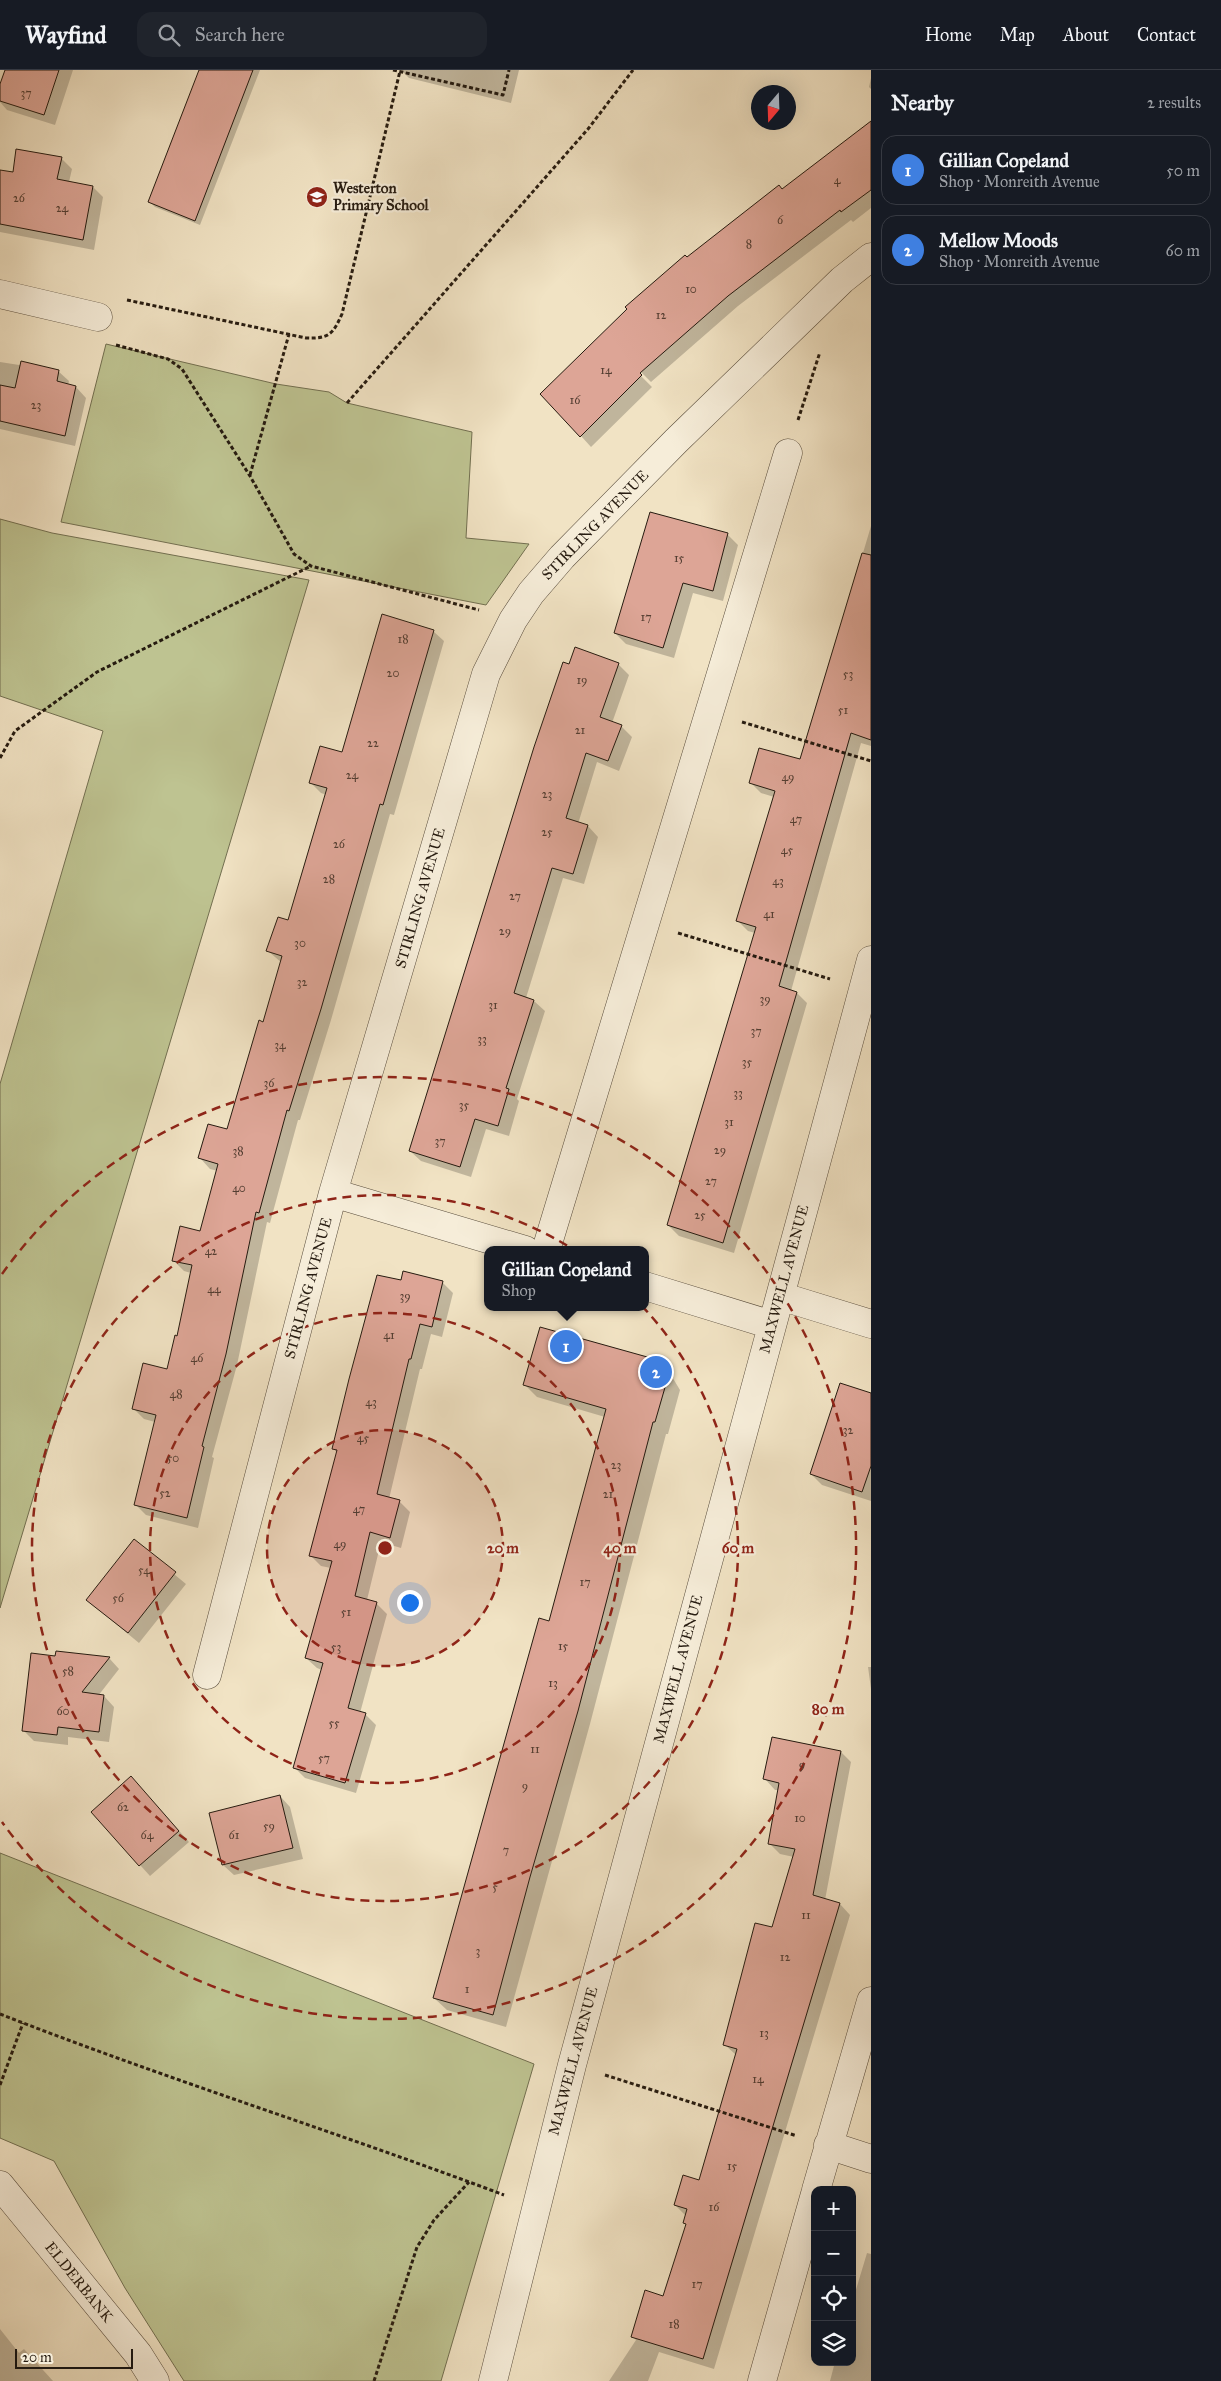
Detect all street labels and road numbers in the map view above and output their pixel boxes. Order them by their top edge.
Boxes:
street label: STIRLING AVENUE [538,466,652,584]
street label: STIRLING AVENUE [391,825,449,970]
street label: MAXWELL AVENUE [756,1203,813,1355]
street label: STIRLING AVENUE [280,1215,336,1361]
street label: MAXWELL AVENUE [650,1593,707,1745]
street label: MAXWELL AVENUE [545,1985,602,2137]
street label: ELDERBANK [41,2238,117,2326]

